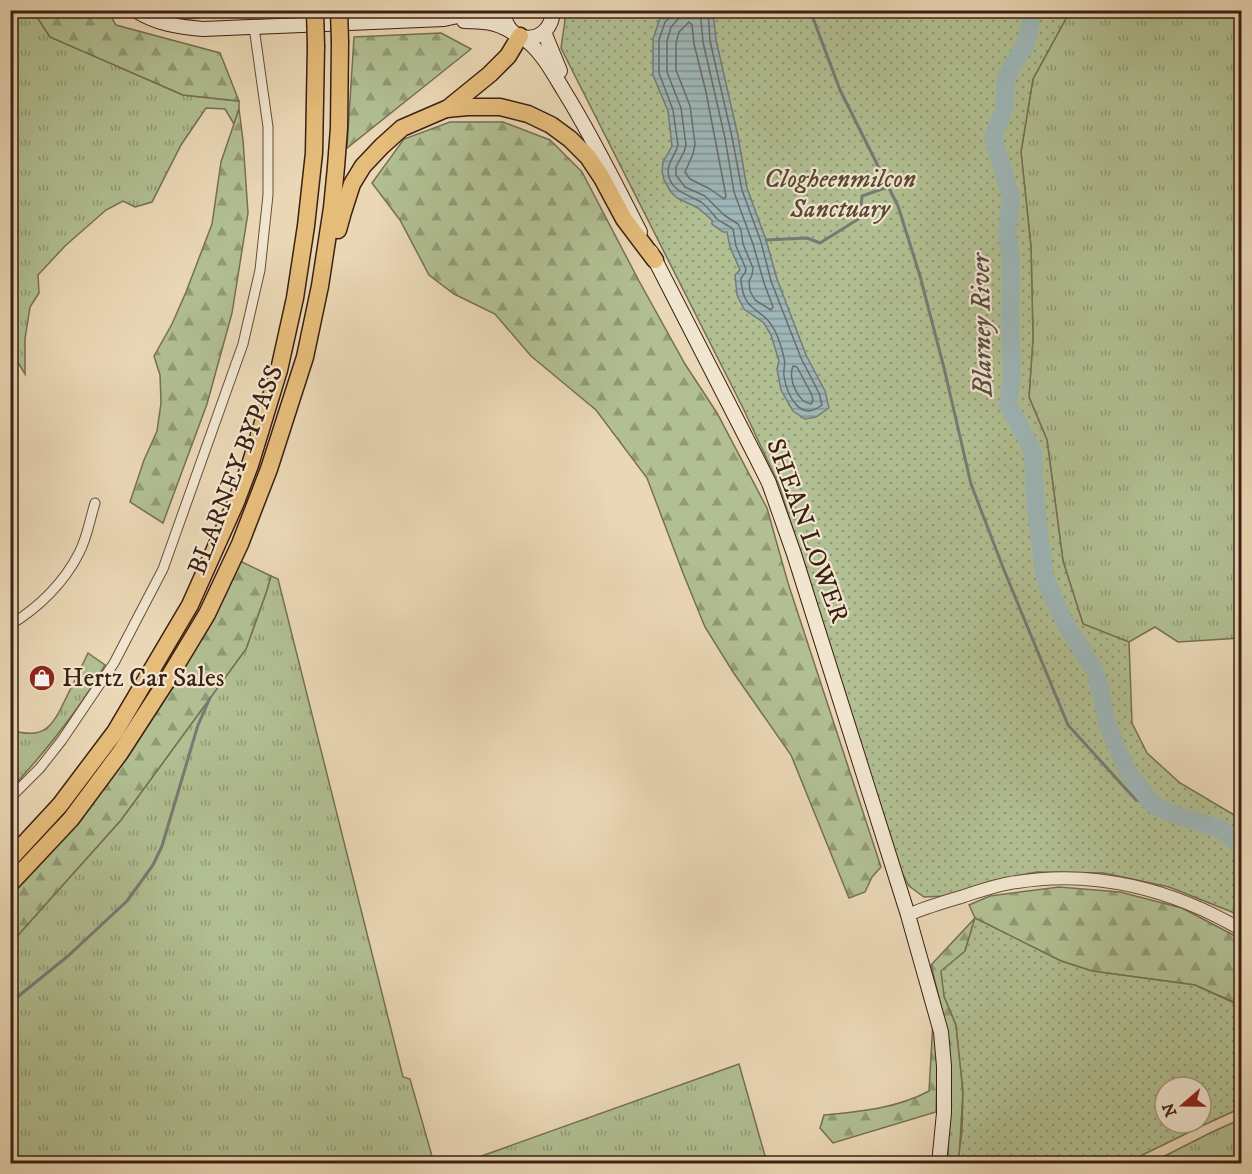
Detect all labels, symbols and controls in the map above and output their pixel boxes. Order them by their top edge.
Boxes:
park label: Clogheenmilcon Sanctuary [764,163,916,226]
water label: Blarney River [964,251,1000,398]
street label: BLARNEY BYPASS [181,360,291,580]
street label: SHEAN LOWER [758,434,856,628]
place label: Hertz Car Sales [62,662,225,695]
shop icon: Hertz Car Sales [27,663,57,693]
north arrow [1153,1075,1213,1135]
text: N [1158,1100,1181,1119]

